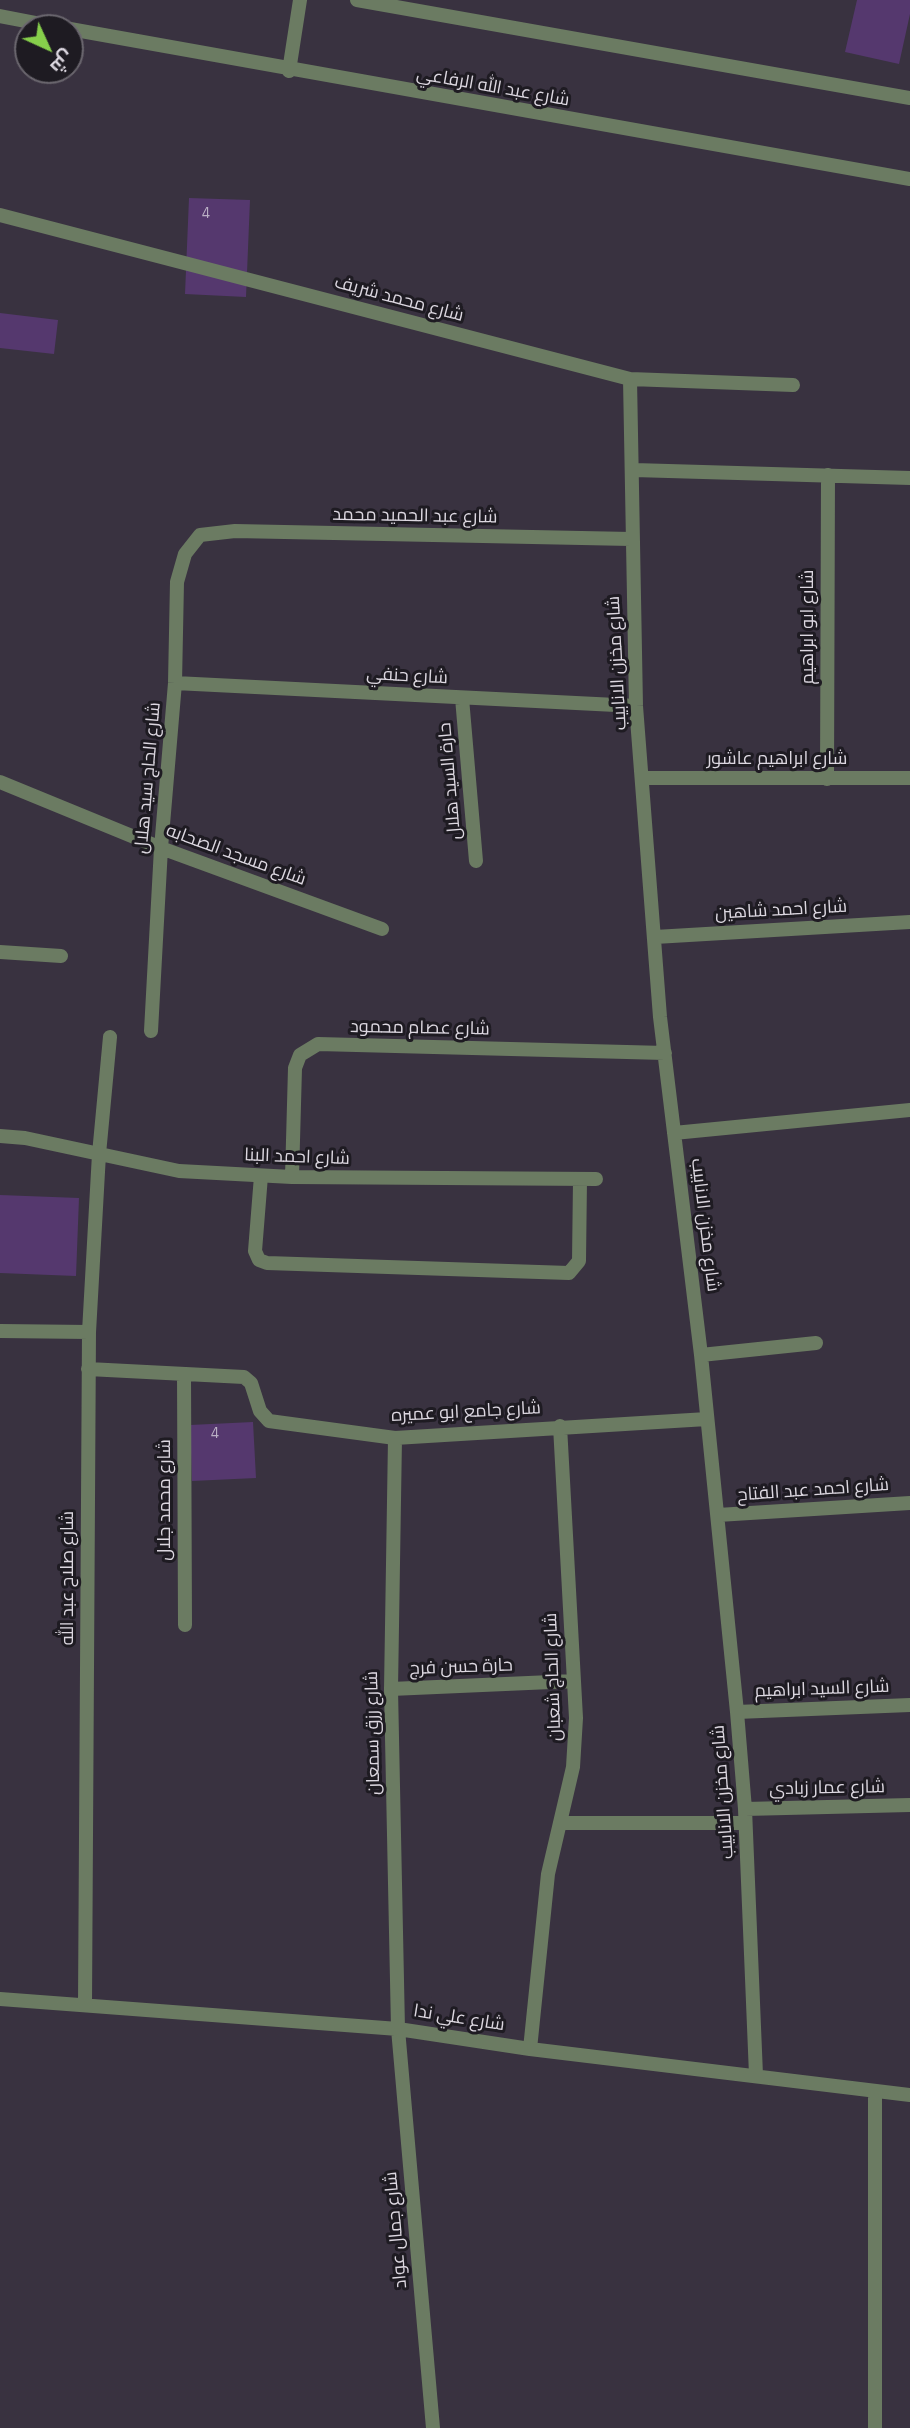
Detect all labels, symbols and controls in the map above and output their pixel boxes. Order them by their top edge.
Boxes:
north arrow [14,14,84,84]
text: ش [45,45,80,80]
street label: شارع عبد الله الرفاعي [415,63,571,111]
house number: 4 [202,206,210,222]
street label: شارع محمد شريف [332,271,466,327]
street label: شارع عبد الحميد محمد [332,504,498,528]
street label: شارع ابو ابراهيم [797,570,819,684]
street label: شارع مخزن الانابيب [603,595,631,731]
street label: شارع حنفي [366,663,448,689]
street label: شارع الحاج سيد هلال [131,701,165,855]
street label: حارة السيد هلال [434,721,466,841]
street label: شارع ابراهيم عاشور [707,748,847,770]
street label: شارع مسجد الصحابه [163,820,309,890]
street label: شارع احمد شاهين [714,896,848,924]
street label: شارع عصام محمود [350,1016,490,1040]
street label: شارع احمد البنا [244,1144,350,1170]
street label: شارع مخزن الانابيب [686,1157,724,1293]
street label: شارع جامع ابو عميره [391,1397,541,1427]
house number: 4 [211,1426,219,1442]
street label: شارع محمد جلال [154,1439,176,1561]
street label: شارع احمد عبد الفتاح [736,1474,890,1506]
street label: شارع صلاح عبد الله [57,1511,79,1645]
street label: شارع الحاج شعبان [540,1612,566,1742]
street label: حارة حسن فرج [409,1654,513,1680]
street label: شارع رزق سمعان [361,1671,385,1795]
street label: شارع السيد ابراهيم [754,1676,890,1702]
street label: شارع مخزن الانابيب [708,1724,738,1860]
street label: شارع عمار زبادي [769,1776,885,1800]
street label: شارع علي ندا [412,2000,506,2036]
street label: شارع جمال عواد [380,2171,412,2289]

